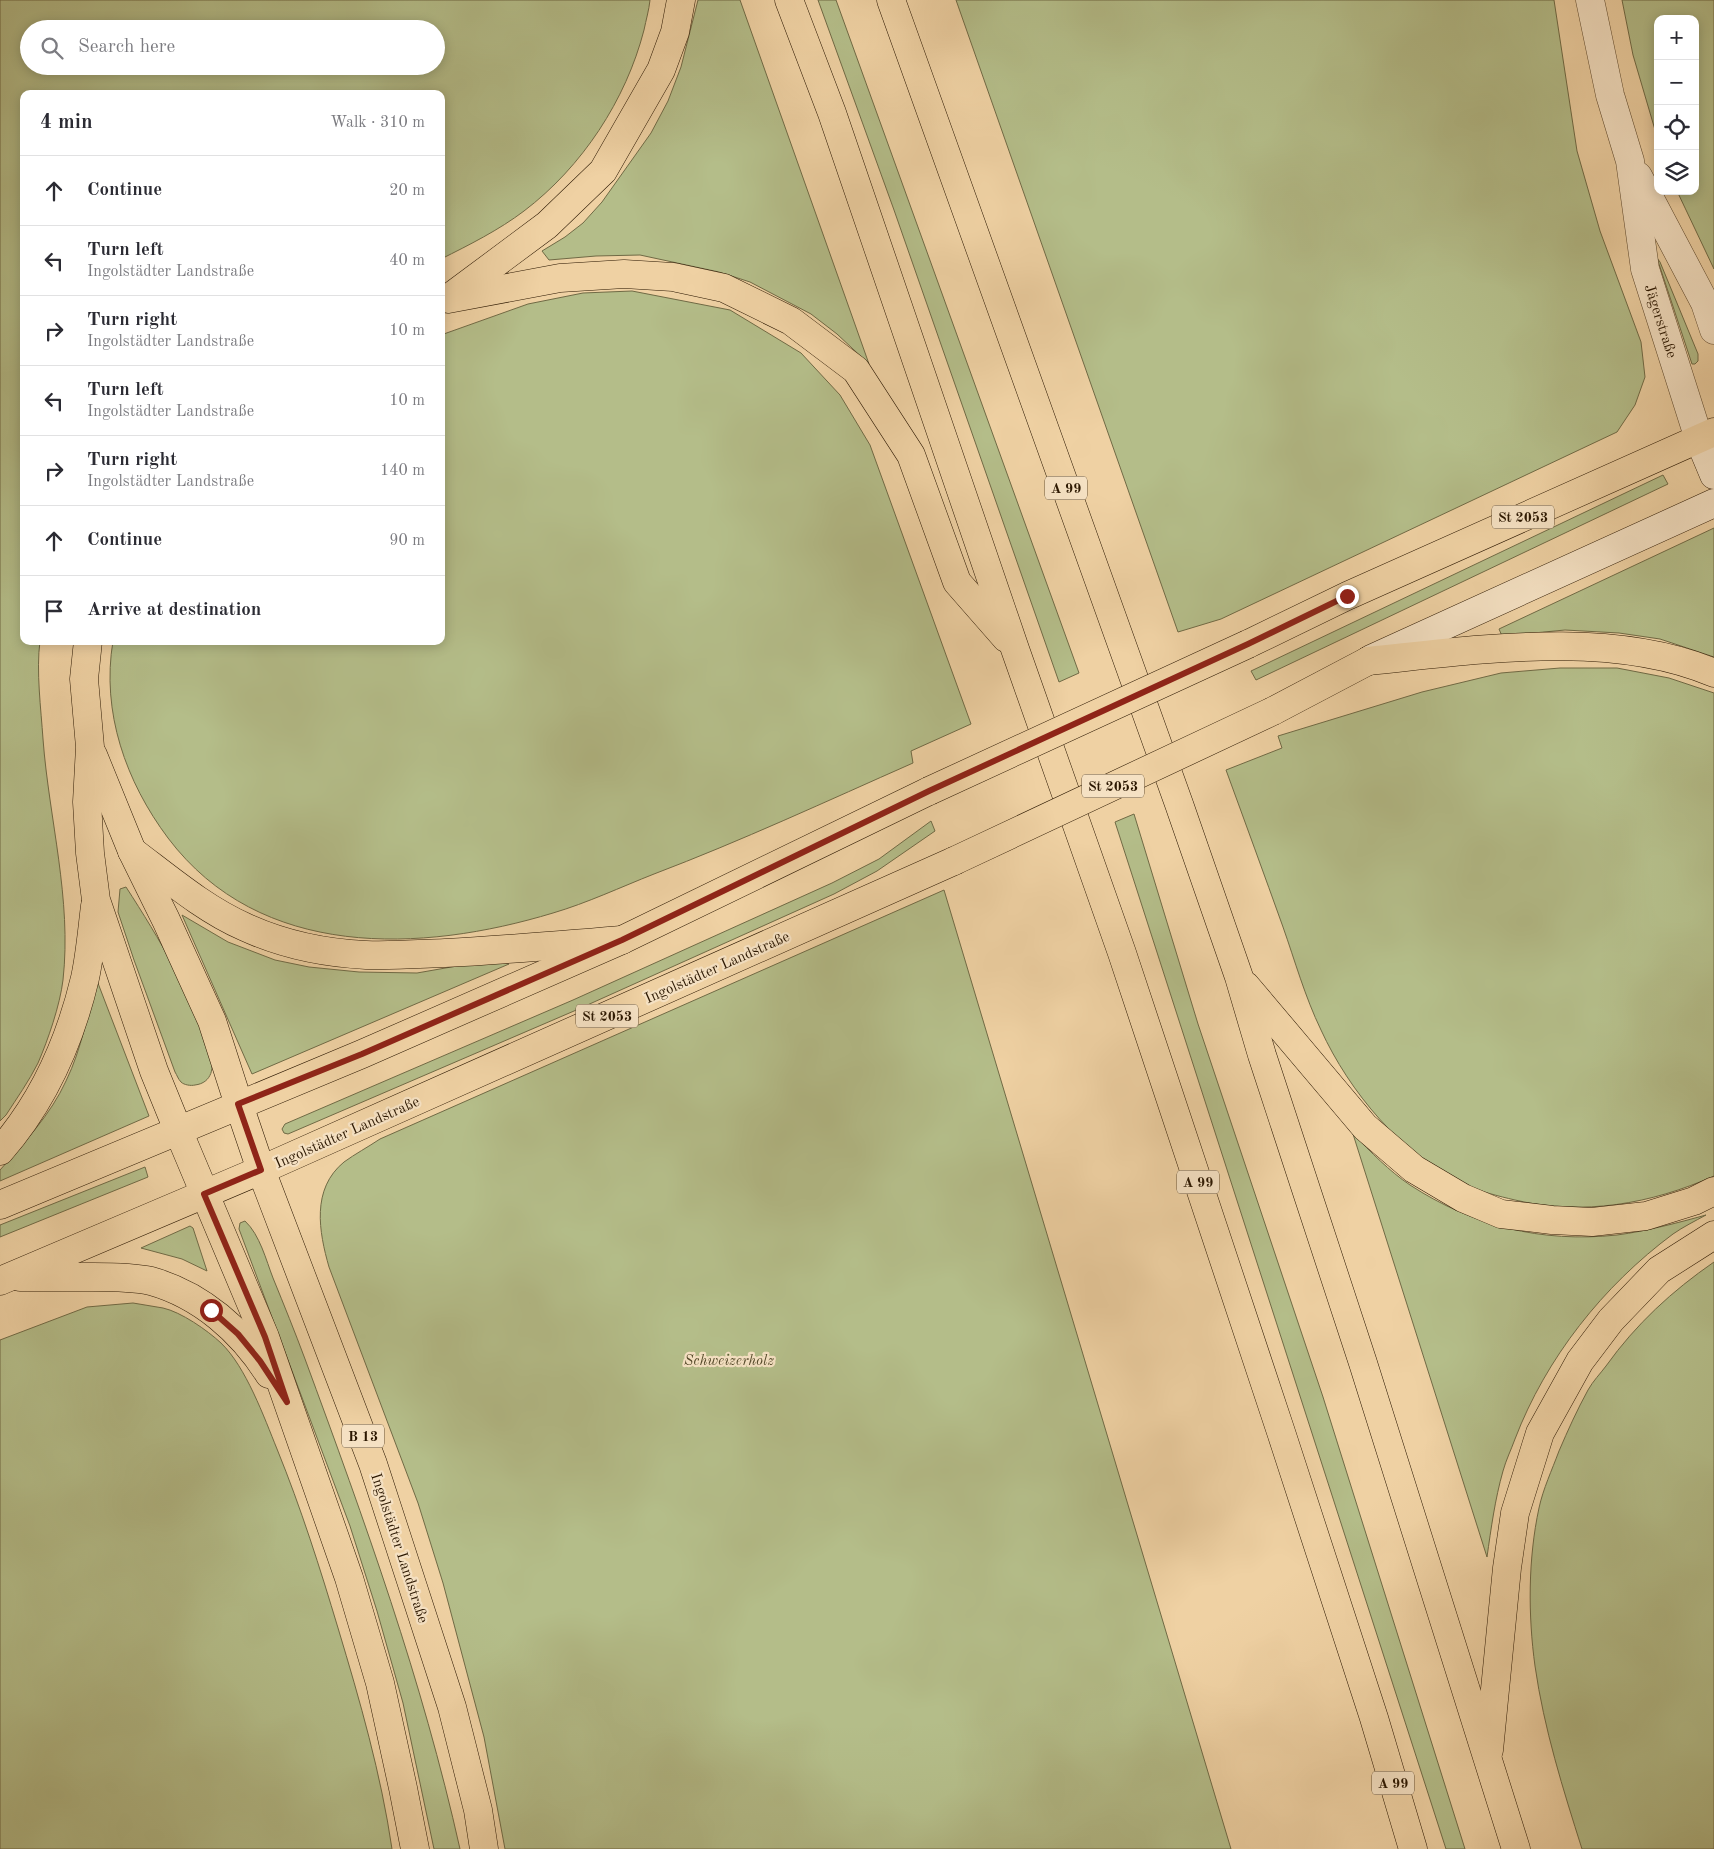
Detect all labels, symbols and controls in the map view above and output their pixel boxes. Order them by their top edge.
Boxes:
map controls [1654,15,1699,195]
button: + [1654,15,1699,60]
search box [20,20,445,75]
icon: search [38,34,66,62]
text: Search here [78,38,175,57]
button: − [1654,60,1699,105]
button: locate [1654,105,1699,150]
text: 4 min [40,112,93,133]
text: Walk · 310 m [330,115,425,131]
button: layers [1654,150,1699,195]
icon: ahead [40,177,68,205]
text: Continue [87,181,162,200]
text: 20 m [389,183,425,199]
text: Turn left [87,241,164,260]
icon: left [40,247,68,275]
text: 40 m [389,253,425,269]
text: Ingolstädter Landstraße [87,264,254,280]
street label: Jägerstraße [1641,283,1679,360]
text: Turn right [87,311,177,330]
icon: right [40,317,68,345]
text: 10 m [389,323,425,339]
text: Ingolstädter Landstraße [87,334,254,350]
text: Turn left [87,381,164,400]
icon: left [40,387,68,415]
text: 10 m [389,393,425,409]
text: Ingolstädter Landstraße [87,404,254,420]
text: Turn right [87,451,177,470]
icon: right [40,457,68,485]
text: 140 m [380,463,425,479]
text: Ingolstädter Landstraße [87,474,254,490]
road number: A 99 [1045,476,1087,499]
road number: St 2053 [1492,506,1554,528]
icon: ahead [40,527,68,555]
text: Continue [87,531,162,550]
text: 90 m [389,533,425,549]
route end [1336,585,1359,608]
icon: arrive [40,597,68,625]
text: Arrive at destination [87,601,261,620]
road number: St 2053 [1082,774,1144,798]
street label: Ingolstädter Landstraße [643,930,792,1007]
road number: St 2053 [576,1004,638,1028]
street label: Ingolstädter Landstraße [273,1095,422,1172]
road number: A 99 [1177,1170,1219,1194]
route start [200,1299,223,1322]
park label: Schweizerholz [684,1354,774,1369]
road number: B 13 [342,1424,384,1448]
street label: Ingolstädter Landstraße [367,1472,430,1625]
road number: A 99 [1372,1772,1414,1795]

